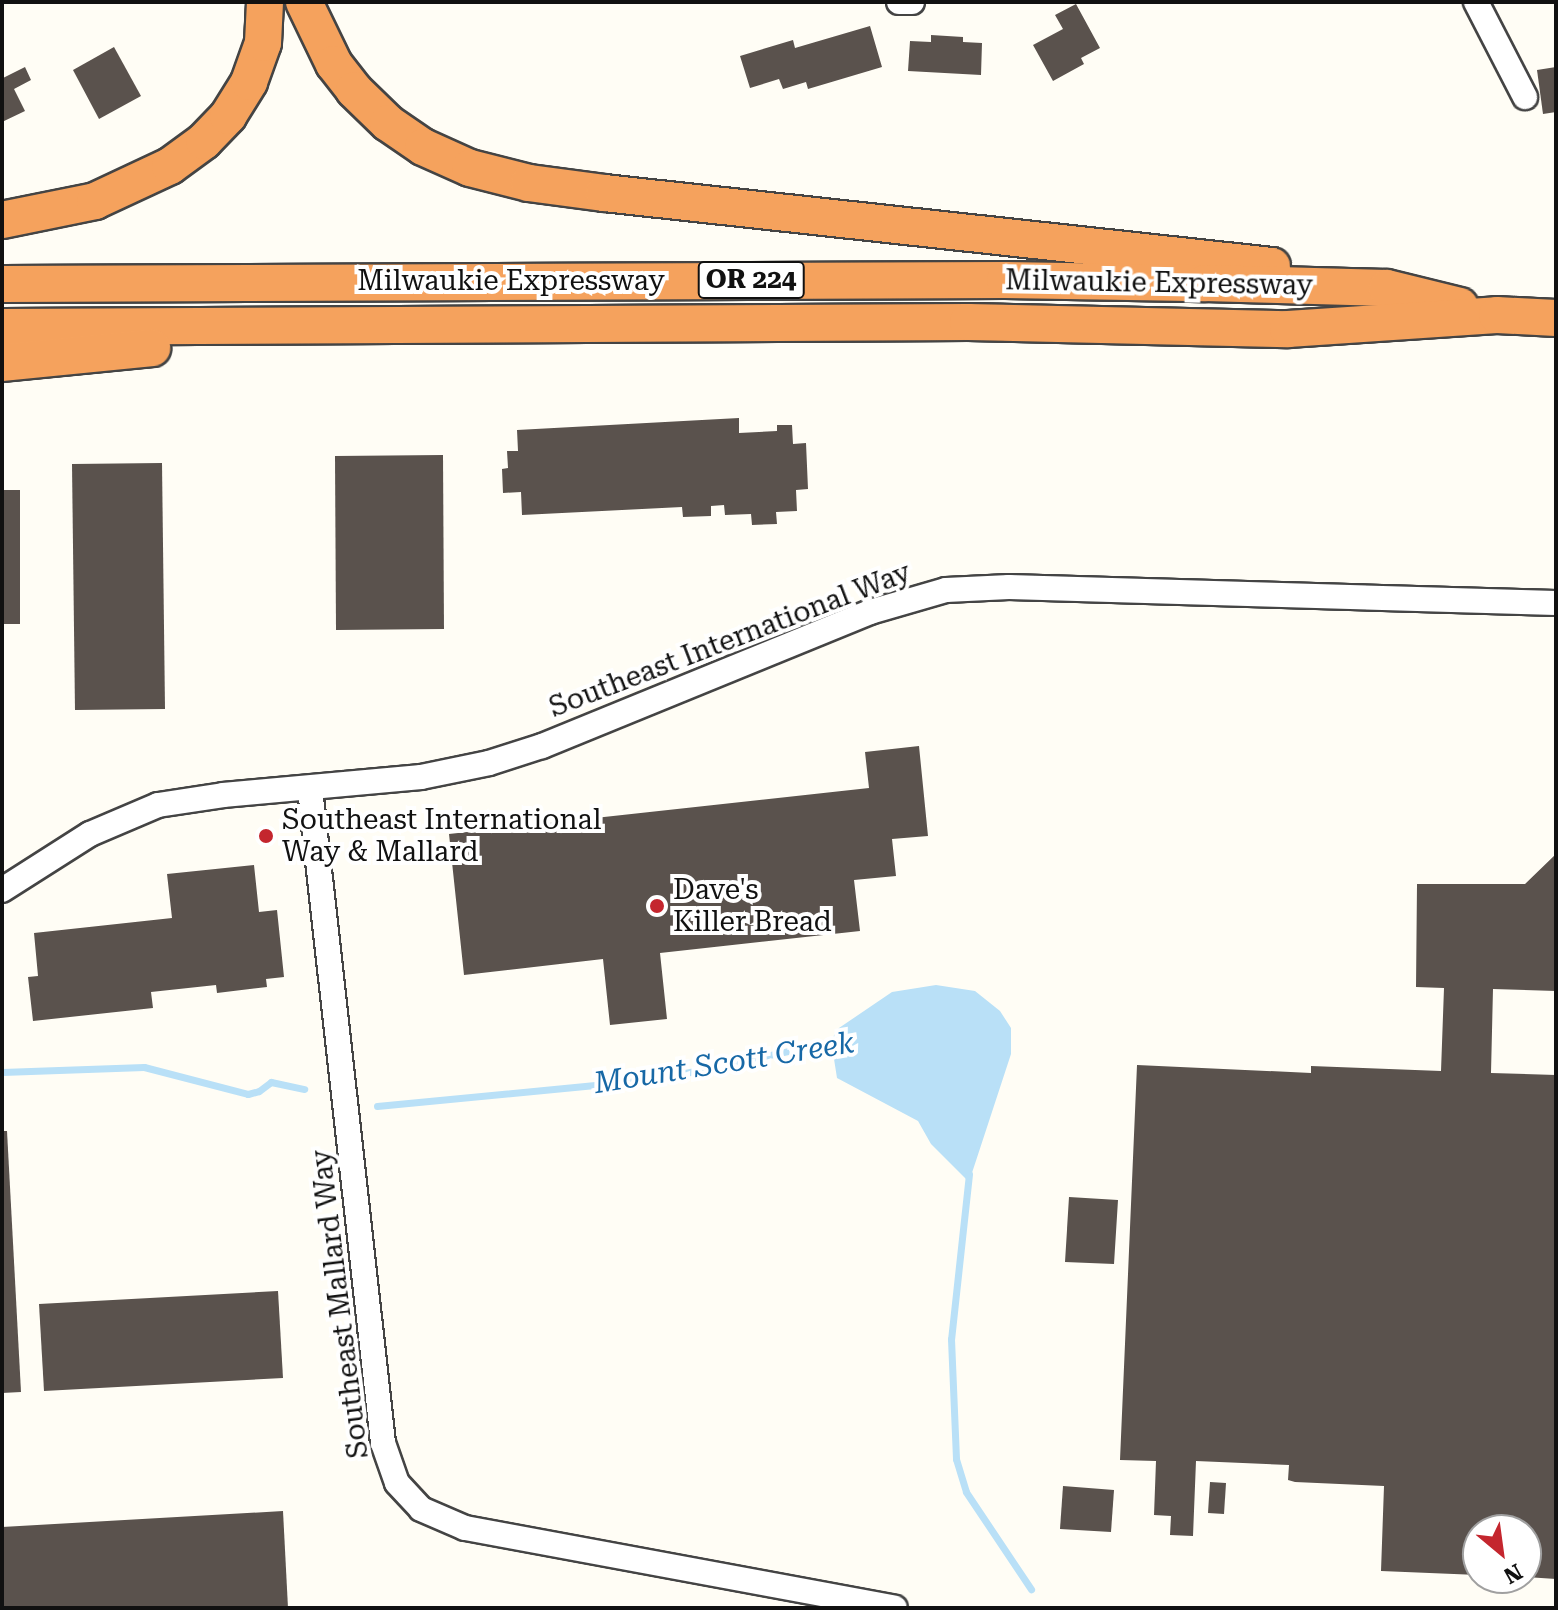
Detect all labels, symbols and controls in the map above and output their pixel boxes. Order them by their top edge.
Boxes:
road number: OR 224 [697,258,805,302]
street label: Milwaukie Expressway [357,264,665,298]
street label: Milwaukie Expressway [1005,264,1313,302]
street label: Southeast International Way [544,555,916,725]
place label: Southeast International Way & Mallard [282,803,601,869]
marker: Southeast International Way & Mallard [257,827,275,845]
place label: Dave's Killer Bread [673,873,832,939]
marker: Dave's Killer Bread [648,897,666,915]
water label: Mount Scott Creek [591,1025,857,1101]
street label: Southeast Mallard Way [304,1148,376,1460]
north arrow [1462,1514,1542,1594]
text: N [1499,1559,1526,1589]

